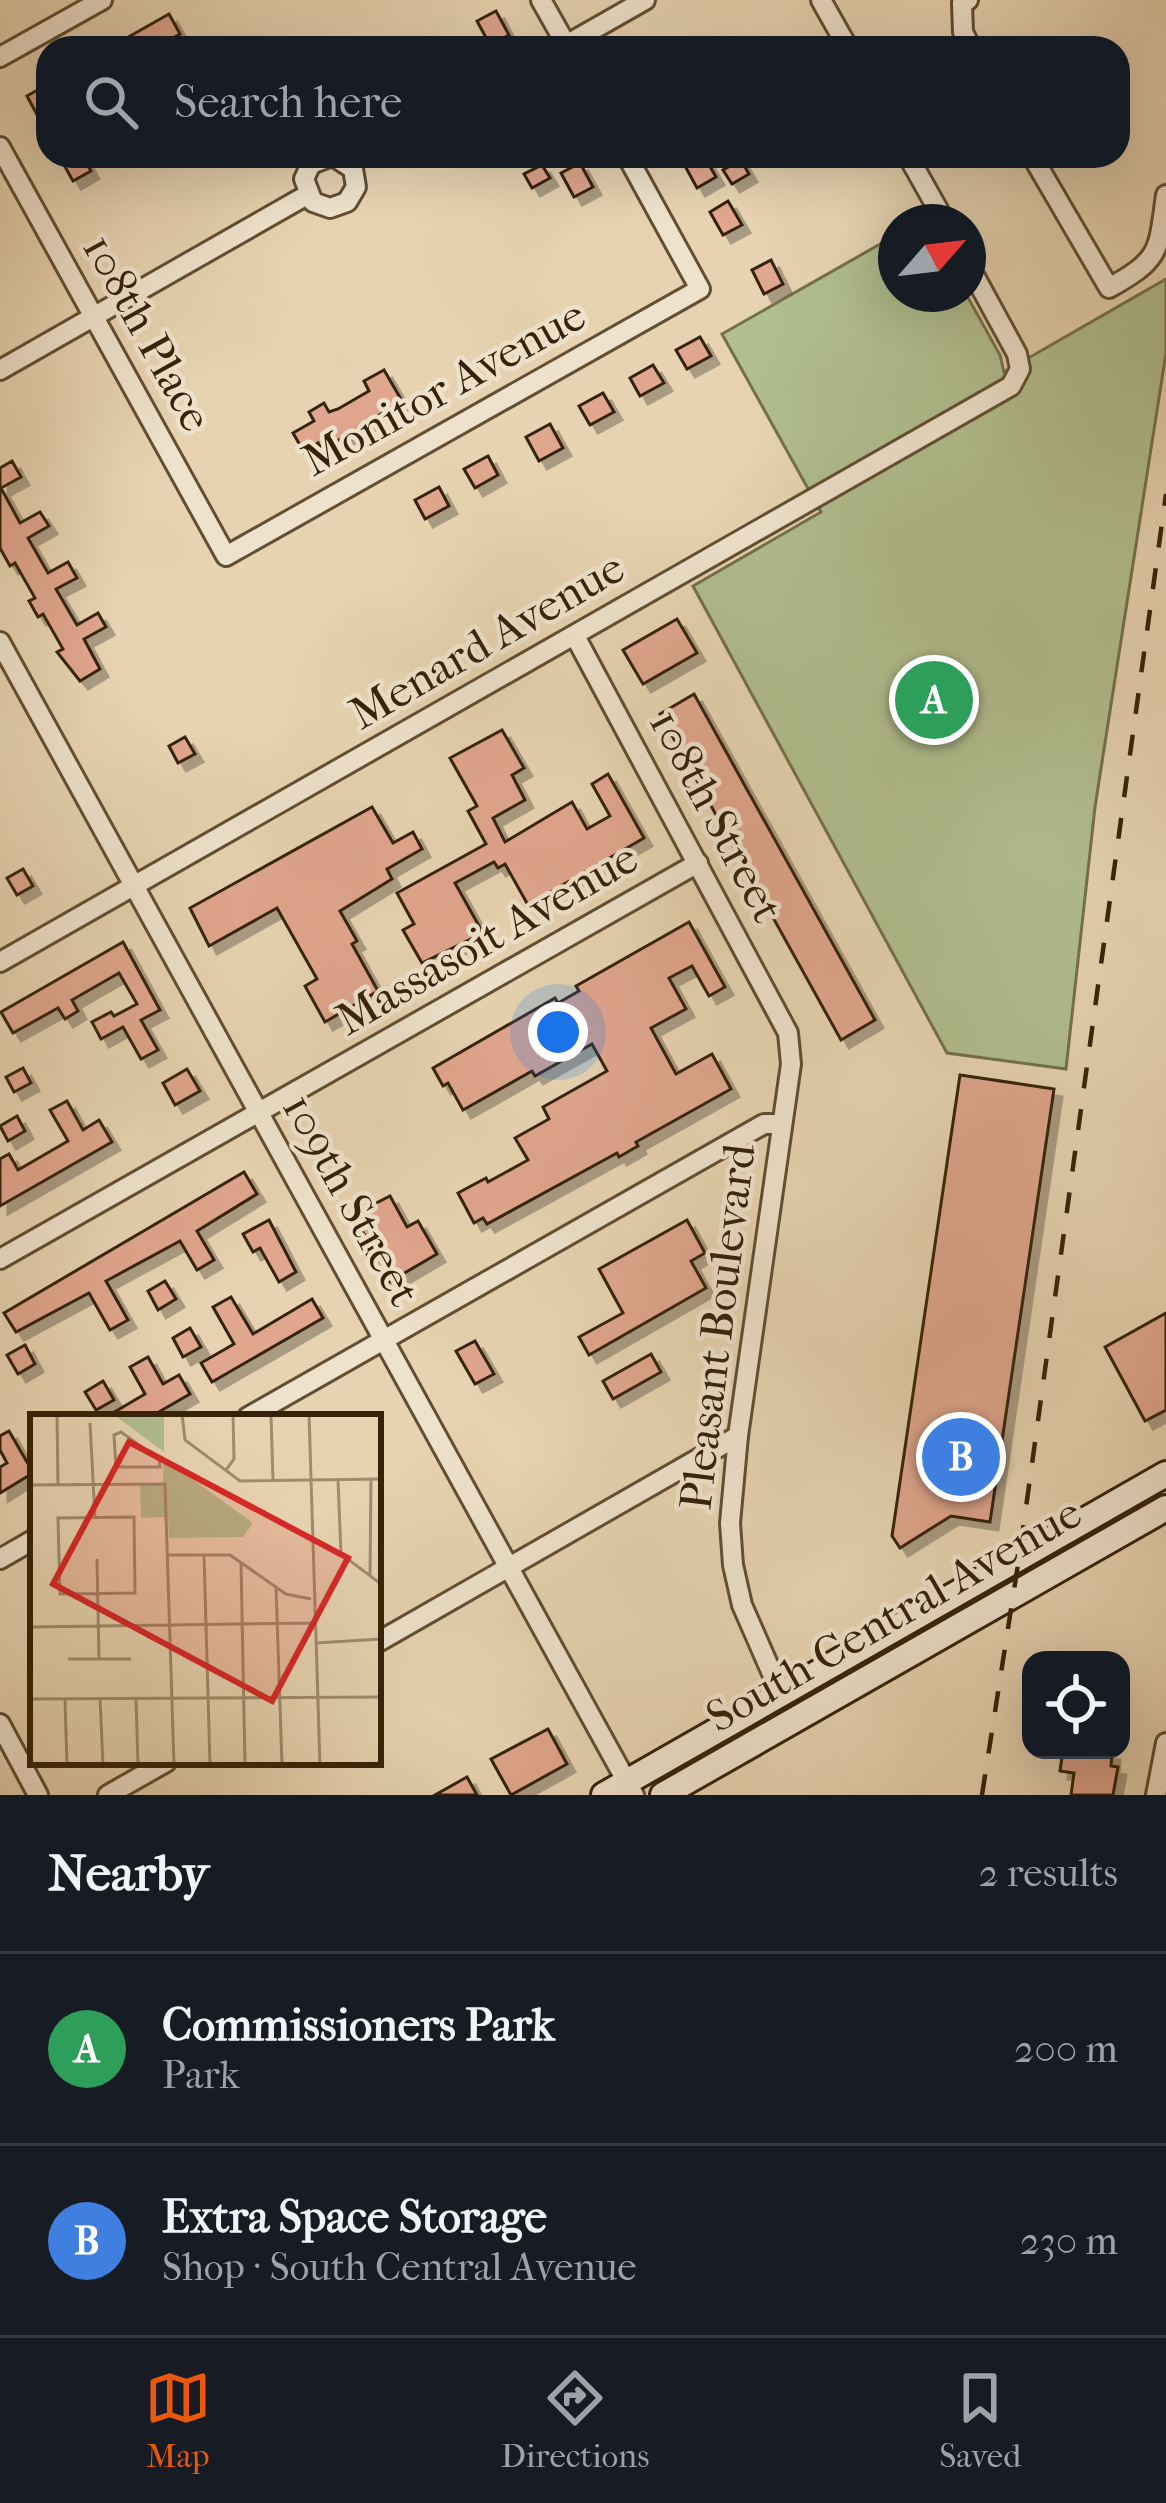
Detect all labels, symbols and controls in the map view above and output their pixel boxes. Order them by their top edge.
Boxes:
search box [36,36,1130,168]
icon: search [78,69,144,135]
text: Search here [174,76,402,129]
north arrow [878,204,986,312]
street label: 108th Place [71,225,223,441]
street label: Monitor Avenue [293,288,595,488]
street label: Menard Avenue [340,541,634,741]
pin: A [895,655,973,745]
street label: 108th Street [638,701,794,931]
street label: Massasoit Avenue [327,831,647,1047]
your location [528,1002,588,1062]
street label: 109th Street [271,1085,431,1315]
street label: Pleasant Boulevard [669,1141,767,1513]
pin: B [922,1412,1000,1502]
inset map [30,1414,381,1765]
street label: South Central Avenue [697,1486,1091,1744]
map controls [1022,1651,1130,1759]
button: locate [1022,1651,1130,1759]
text: Nearby [48,1843,209,1903]
text: 2 results [979,1850,1118,1896]
text: Commissioners Park [162,1999,555,2052]
text: A [74,2026,100,2072]
text: 200 m [1014,2026,1118,2072]
text: Park [162,2052,240,2098]
text: Extra Space Storage [162,2191,547,2244]
text: B [74,2218,100,2264]
text: 230 m [1020,2218,1118,2264]
text: Shop · South Central Avenue [162,2244,637,2290]
tab: Map [145,2365,211,2476]
tab: Directions [501,2365,649,2476]
tab: Saved [939,2365,1021,2476]

